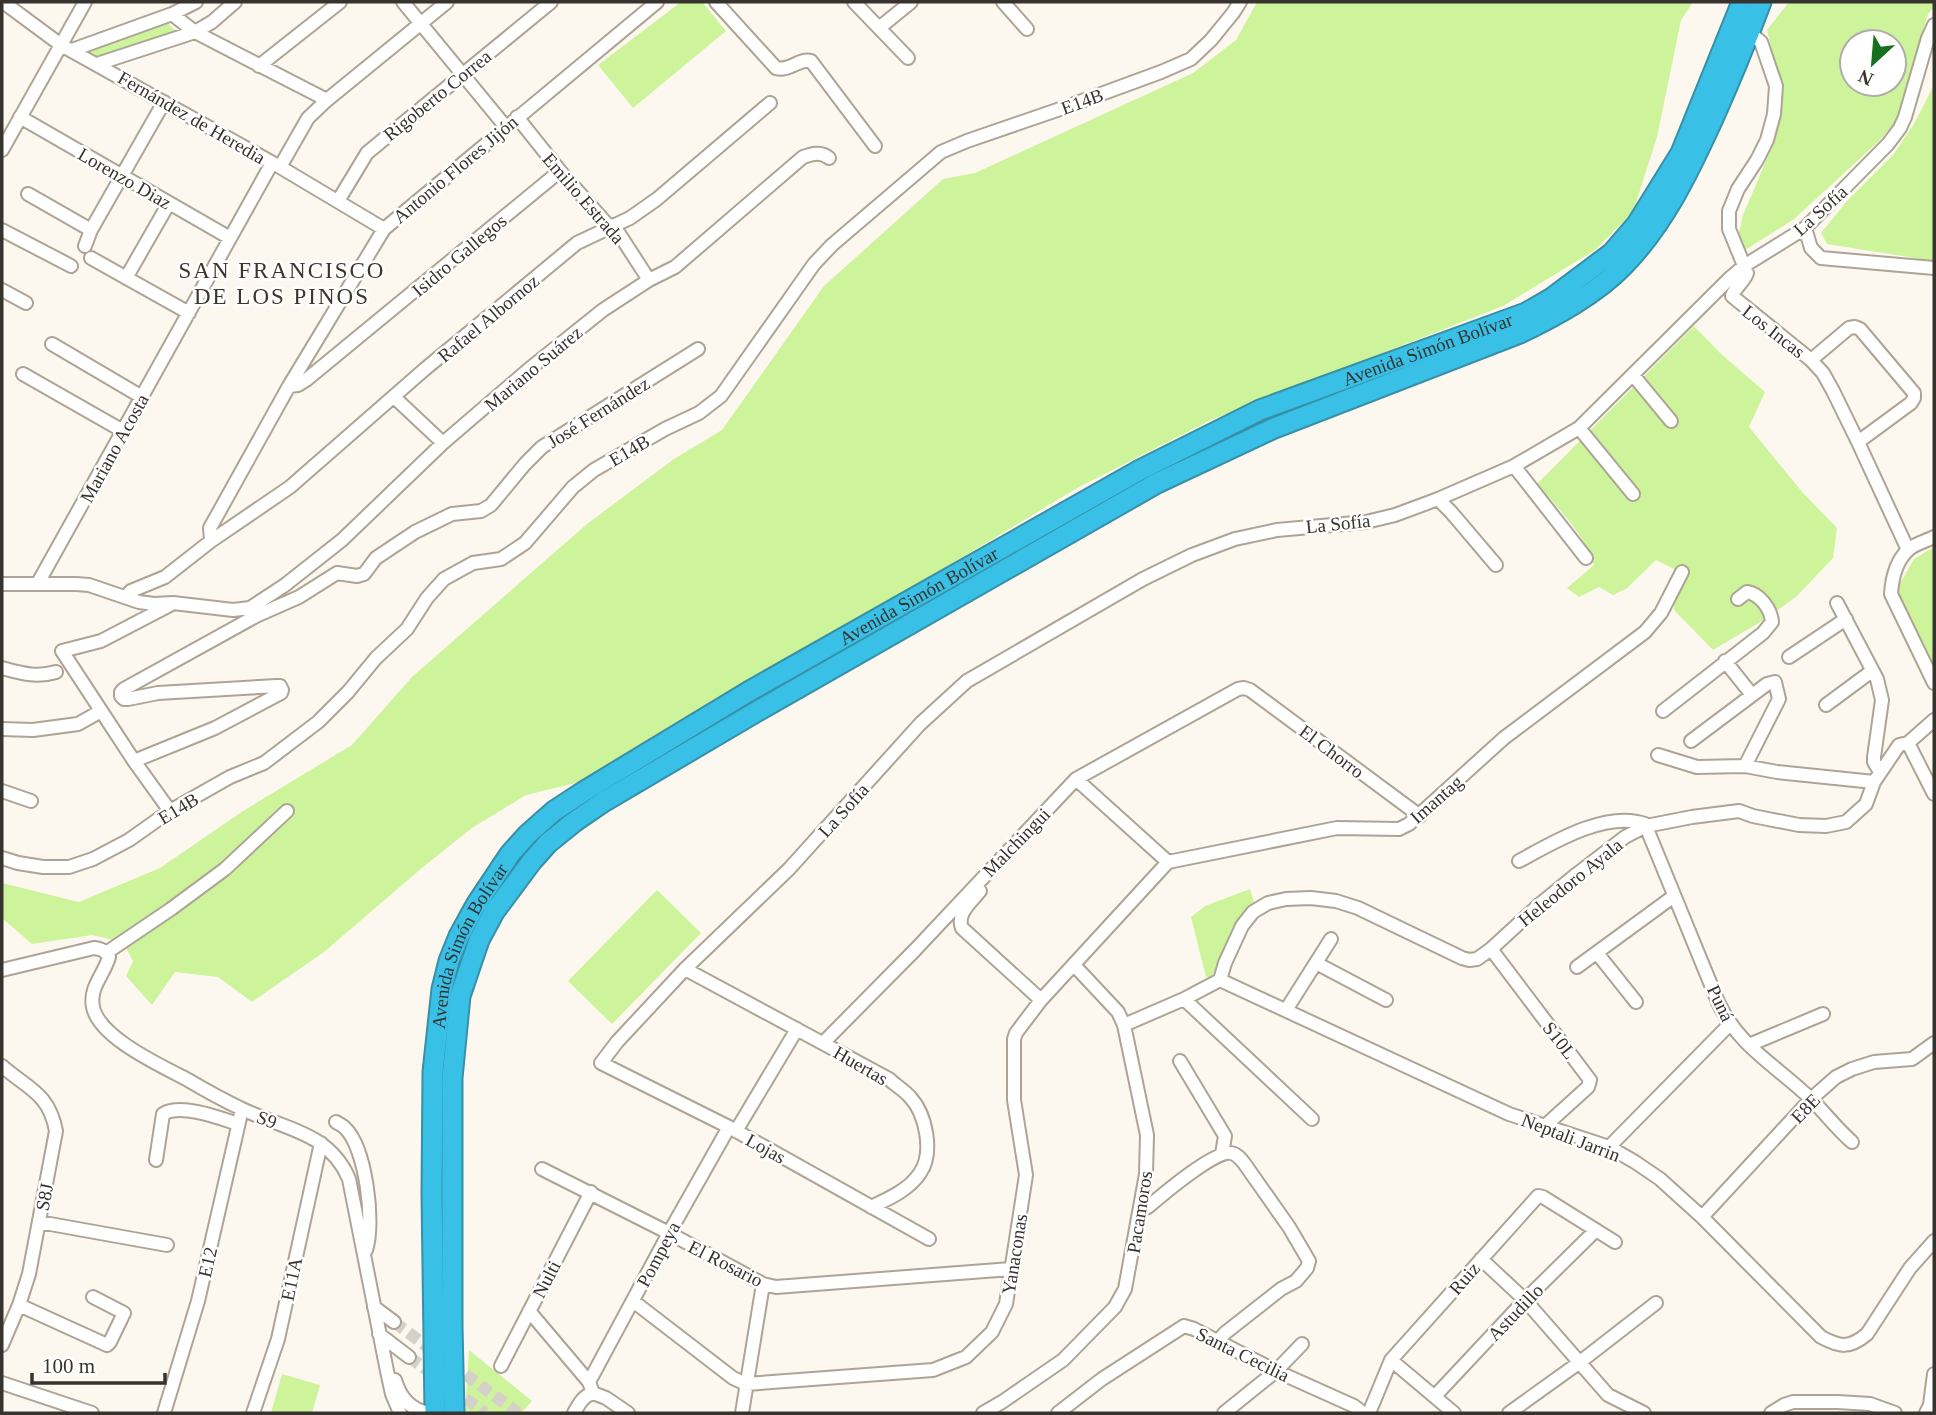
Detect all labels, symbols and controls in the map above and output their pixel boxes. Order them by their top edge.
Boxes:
north arrow [1838,28,1908,98]
street label: Rigoberto Correa [379,45,496,145]
text: N [1855,65,1877,90]
street label: Fernández de Heredia [114,67,270,168]
street label: E14B [1058,84,1106,119]
street label: Antonio Flores Jijón [389,111,522,228]
street label: Lorenzo Diaz [75,143,175,214]
street label: Emilio Estrada [538,149,629,248]
street label: La Sofía [1789,180,1852,240]
street label: Isidro Gallegos [408,210,511,301]
district label: SAN FRANCISCO DE LOS PINOS [179,258,385,309]
street label: Rafael Albornoz [434,270,543,367]
street label: Los Incas [1738,301,1809,362]
street label: Avenida Simón Bolívar [1340,309,1516,390]
street label: Mariano Suárez [480,322,586,415]
street label: José Fernández [543,373,653,452]
street label: Mariano Acosta [76,390,153,506]
street label: E14B [605,431,653,470]
street label: La Sofía [1305,510,1372,537]
street label: Avenida Simón Bolívar [836,542,1002,649]
street label: El Chorro [1295,720,1368,782]
street label: Imantag [1406,771,1467,828]
street label: La Sofía [814,779,873,841]
street label: E14B [154,788,202,829]
street label: Malchingui [978,804,1054,881]
street label: Heleodoro Ayala [1514,834,1627,931]
street label: Avenida Simón Bolívar [428,859,512,1030]
street label: Puná [1703,982,1739,1025]
street label: S10L [1539,1018,1581,1063]
street label: Huertas [830,1042,892,1089]
street label: E8E [1786,1089,1824,1127]
street label: S9 [254,1106,280,1133]
street label: Neptali Jarrin [1519,1109,1624,1166]
street label: Lojas [742,1129,789,1168]
street label: Pacamoros [1123,1169,1156,1255]
street label: S8J [32,1182,57,1213]
street label: Yanaconas [998,1212,1031,1296]
street label: Pompeya [633,1218,685,1290]
street label: El Rosario [685,1236,767,1291]
street label: E12 [194,1245,221,1279]
street label: E11A [277,1255,306,1303]
street label: Nulti [528,1257,565,1301]
street label: Ruiz [1445,1258,1484,1299]
street label: Astudillo [1483,1280,1547,1345]
street label: Santa Cecilia [1193,1323,1293,1386]
scale bar [32,1342,164,1386]
text: 100 m [42,1354,95,1378]

